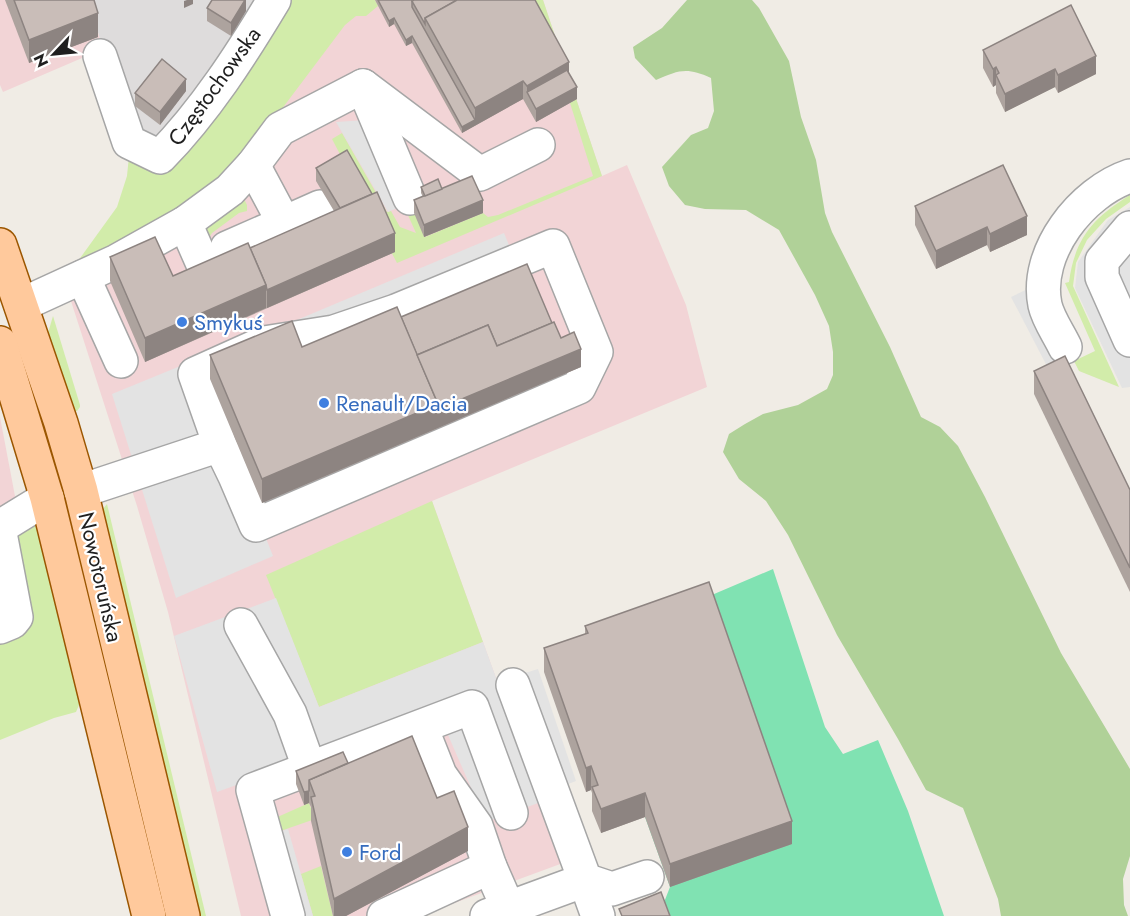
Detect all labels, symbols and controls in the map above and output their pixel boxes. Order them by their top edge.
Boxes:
street label: Częstochowska [160,20,268,152]
north arrow [24,24,84,84]
text: N [28,50,54,71]
place label: Smykuś [194,306,263,338]
marker: Smykuś [175,315,189,329]
place label: Renault/Dacia [336,387,467,419]
marker: Renault/Dacia [317,396,331,410]
street label: Nowotoruńska [71,509,131,645]
place label: Ford [359,836,401,868]
marker: Ford [340,845,354,859]

